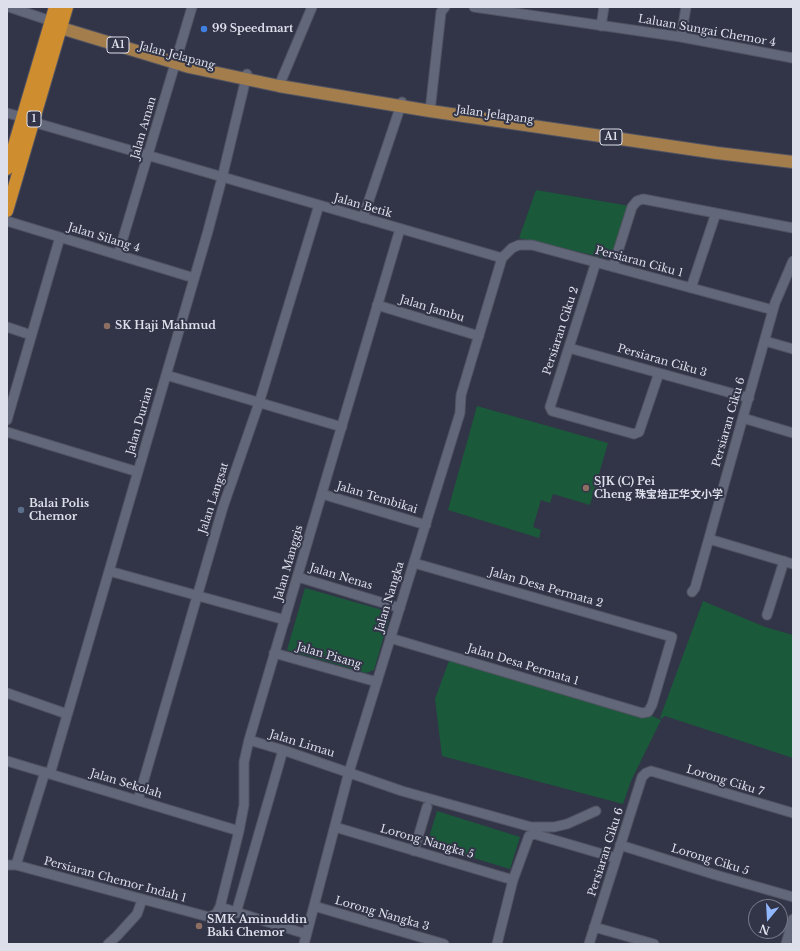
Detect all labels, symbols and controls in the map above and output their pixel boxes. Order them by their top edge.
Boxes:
street label: Laluan Sungai Chemor 4 [637,12,777,50]
place label: 99 Speedmart [212,22,293,36]
marker: 99 Speedmart [199,24,209,34]
road number: A1 [107,37,129,53]
street label: Jalan Jelapang [138,40,216,72]
street label: Jalan Aman [129,95,159,161]
street label: Jalan Jelapang [455,103,535,127]
road number: 1 [27,111,41,127]
road number: A1 [600,129,622,145]
street label: Jalan Betik [332,191,394,221]
street label: Jalan Silang 4 [66,221,142,255]
street label: Persiaran Ciku 1 [594,244,684,280]
street label: Persiaran Ciku 2 [540,285,582,377]
street label: Jalan Jambu [398,293,466,325]
place label: SK Haji Mahmud [115,319,216,333]
marker: SK Haji Mahmud [102,321,112,331]
street label: Persiaran Ciku 3 [616,342,708,380]
street label: Persiaran Ciku 6 [710,376,748,468]
street label: Jalan Durian [124,385,156,457]
street label: Jalan Langsat [196,461,232,535]
place label: SJK (C) Pei Cheng 珠宝培正华文小学 [594,475,723,501]
street label: Jalan Tembikai [335,479,419,517]
marker: SJK (C) Pei Cheng 珠宝培正华文小学 [581,483,591,493]
place label: Balai Polis Chemor [29,497,89,523]
marker: Balai Polis Chemor [16,505,26,515]
street label: Jalan Manggis [272,524,306,602]
street label: Jalan Nangka [373,560,407,634]
street label: Jalan Nenas [308,561,374,593]
street label: Jalan Desa Permata 2 [488,565,604,611]
street label: Jalan Pisang [295,640,363,672]
street label: Jalan Desa Permata 1 [466,642,580,688]
street label: Jalan Limau [268,728,336,760]
street label: Lorong Ciku 7 [685,763,765,799]
street label: Jalan Sekolah [88,767,164,801]
street label: Persiaran Ciku 6 [585,806,627,898]
street label: Lorong Nangka 5 [379,822,475,862]
street label: Lorong Ciku 5 [669,842,751,878]
street label: Persiaran Chemor Indah 1 [42,855,188,905]
street label: Lorong Nangka 3 [333,894,431,934]
north arrow [748,899,788,939]
place label: SMK Aminuddin Baki Chemor [207,913,307,939]
marker: SMK Aminuddin Baki Chemor [194,921,204,931]
text: N [758,921,772,938]

